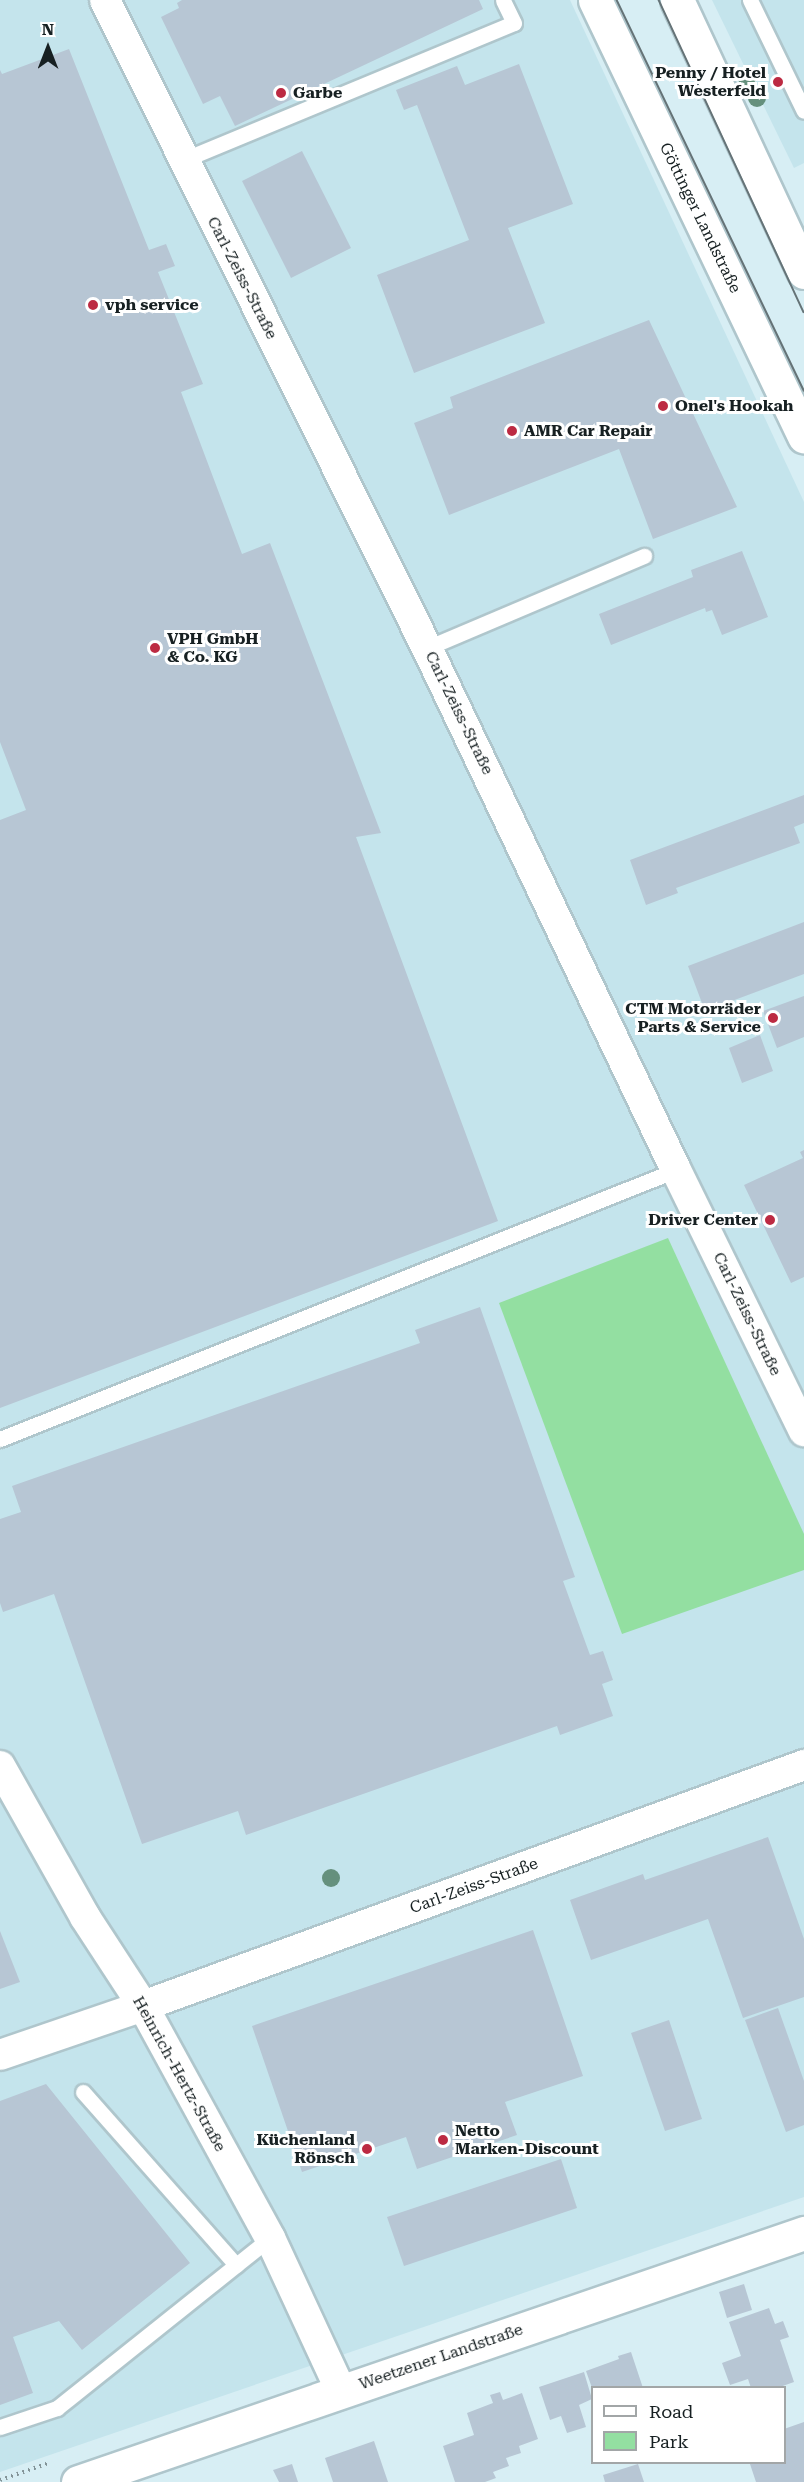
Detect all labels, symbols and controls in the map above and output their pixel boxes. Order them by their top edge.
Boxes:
north arrow [18,18,78,78]
text: N [42,20,54,39]
place label: Penny / Hotel Westerfeld [655,63,766,101]
marker: Penny / Hotel Westerfeld [771,75,785,89]
place label: Garbe [293,83,342,103]
marker: Garbe [274,86,288,100]
street label: Göttinger Landstraße [655,140,745,296]
street label: Carl-Zeiss-Straße [203,214,281,342]
place label: vph service [105,295,199,315]
marker: vph service [86,298,100,312]
place label: Onel's Hookah [675,396,794,416]
marker: Onel's Hookah [656,399,670,413]
place label: AMR Car Repair [524,421,653,441]
marker: AMR Car Repair [505,424,519,438]
place label: VPH GmbH & Co. KG [167,629,259,667]
marker: VPH GmbH & Co. KG [148,641,162,655]
street label: Carl-Zeiss-Straße [421,648,497,778]
place label: CTM Motorräder Parts & Service [625,999,761,1037]
marker: CTM Motorräder Parts & Service [766,1011,780,1025]
place label: Driver Center [648,1210,758,1230]
marker: Driver Center [763,1213,777,1227]
street label: Carl-Zeiss-Straße [709,1249,785,1379]
street label: Carl-Zeiss-Straße [407,1854,541,1918]
street label: Heinrich-Hertz-Straße [128,1993,230,2155]
place label: Netto Marken-Discount [455,2121,599,2159]
place label: Küchenland Rönsch [256,2130,355,2168]
marker: Netto Marken-Discount [436,2133,450,2147]
marker: Küchenland Rönsch [360,2142,374,2156]
street label: Weetzener Landstraße [357,2320,525,2394]
legend [591,2386,786,2464]
text: Road [649,2401,693,2422]
text: Park [649,2431,689,2452]

